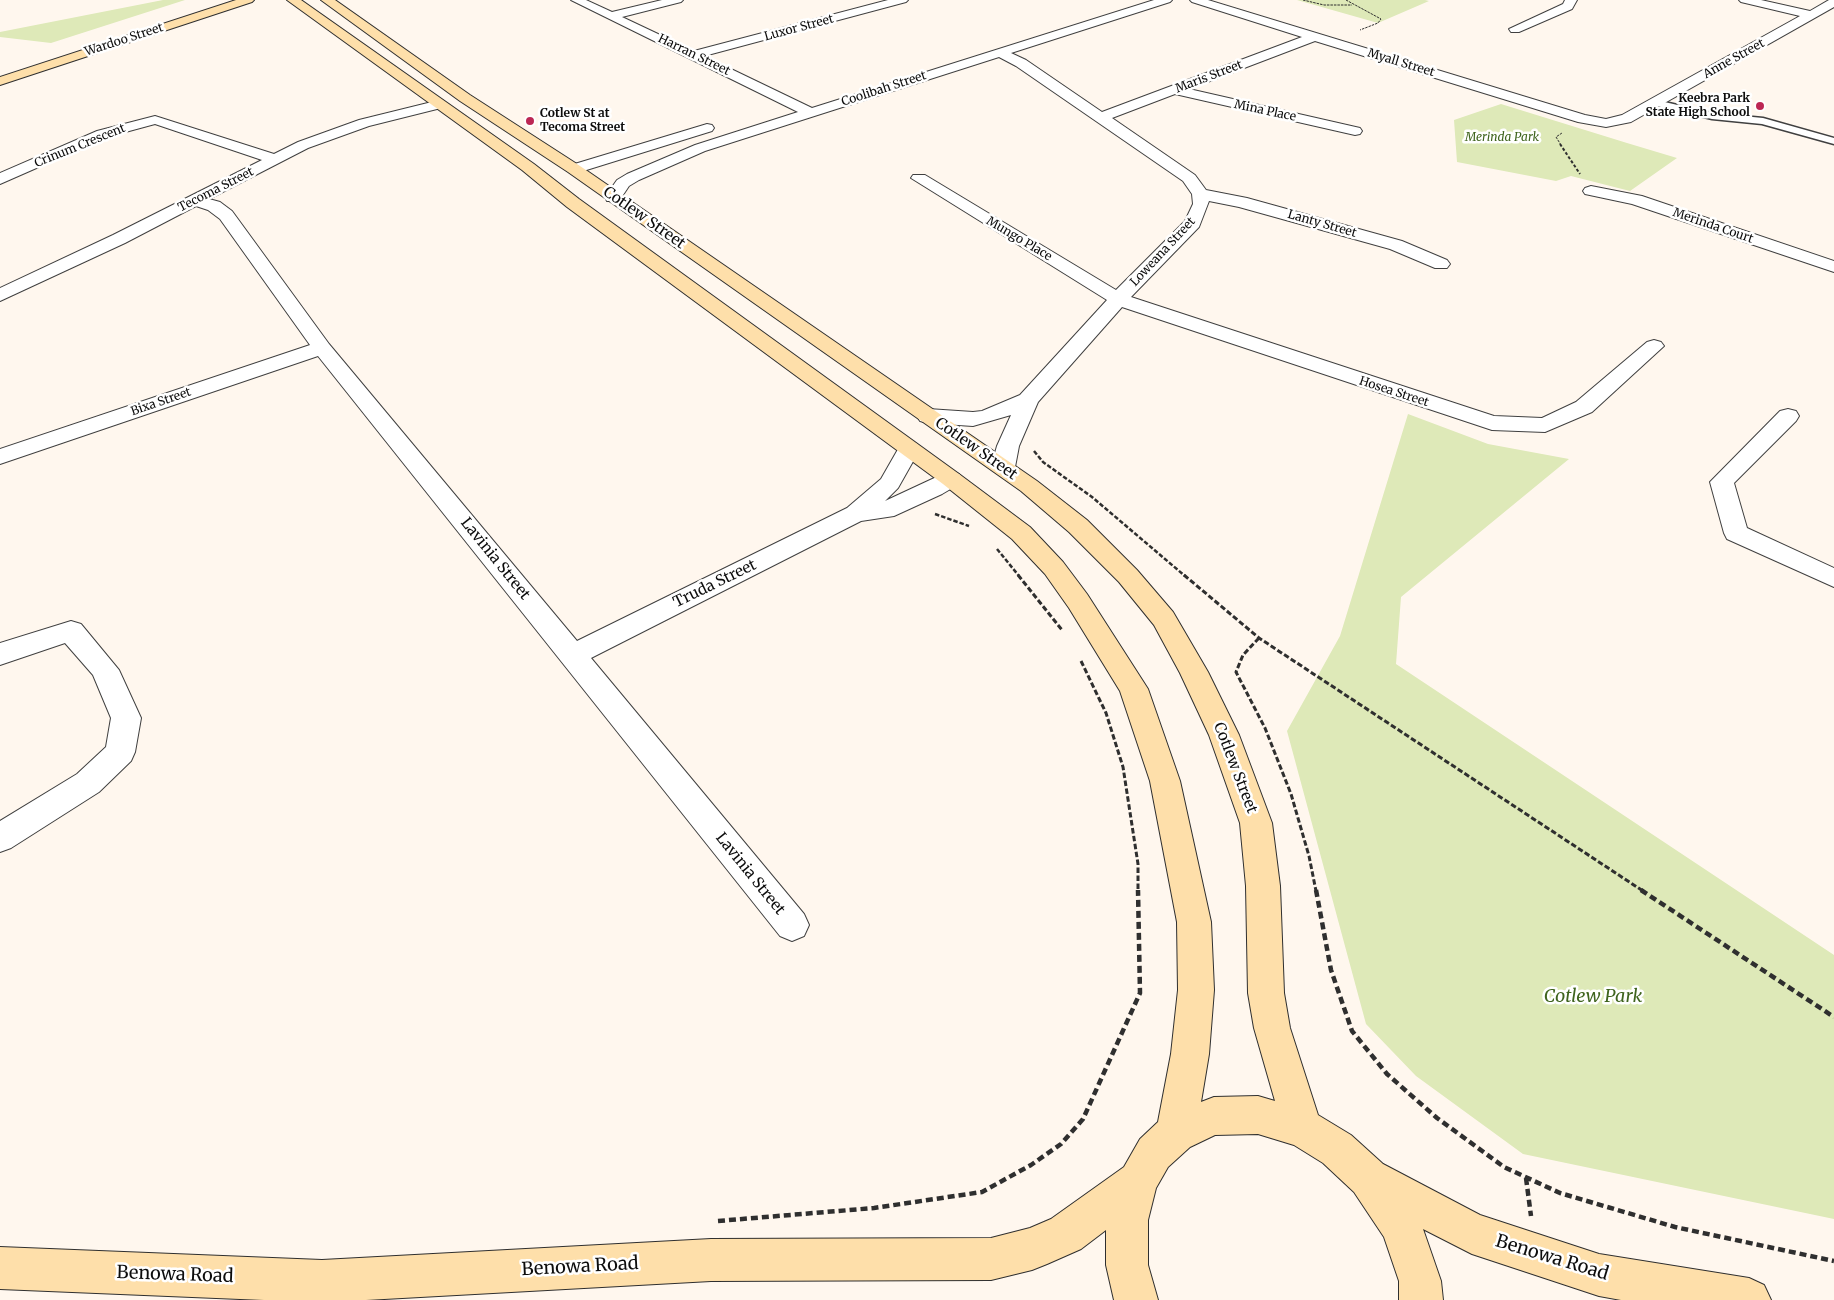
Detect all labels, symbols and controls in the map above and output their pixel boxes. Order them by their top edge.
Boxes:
street label: Luxor Street [763,12,835,44]
street label: Wardoo Street [83,21,165,59]
street label: Harran Street [656,31,732,79]
street label: Anne Street [1701,36,1767,82]
street label: Myall Street [1366,46,1436,80]
street label: Maris Street [1173,58,1245,96]
street label: Coolibah Street [840,69,928,109]
place label: Keebra Park State High School [1646,92,1750,120]
street label: Mina Place [1233,97,1297,125]
marker: Keebra Park State High School [1754,100,1766,112]
place label: Cotlew St at Tecoma Street [540,107,625,135]
marker: Cotlew St at Tecoma Street [524,115,536,127]
street label: Crinum Crescent [32,121,128,171]
park label: Merinda Park [1465,131,1539,145]
street label: Tecoma Street [176,165,256,215]
street label: Cotlew Street [600,183,688,253]
street label: Merinda Court [1671,205,1755,247]
street label: Lanty Street [1286,207,1358,241]
street label: Mungo Place [984,214,1054,264]
street label: Loweana Street [1127,215,1199,289]
street label: Hosea Street [1357,374,1431,410]
street label: Bixa Street [129,385,193,419]
street label: Cotlew Street [932,414,1020,484]
street label: Lavinia Street [456,514,534,604]
street label: Truda Street [671,556,759,612]
street label: Cotlew Street [1209,720,1261,816]
street label: Lavinia Street [711,829,789,919]
park label: Cotlew Park [1544,986,1642,1008]
street label: Benowa Road [1493,1231,1611,1285]
street label: Benowa Road [521,1253,639,1281]
street label: Benowa Road [116,1262,234,1288]

